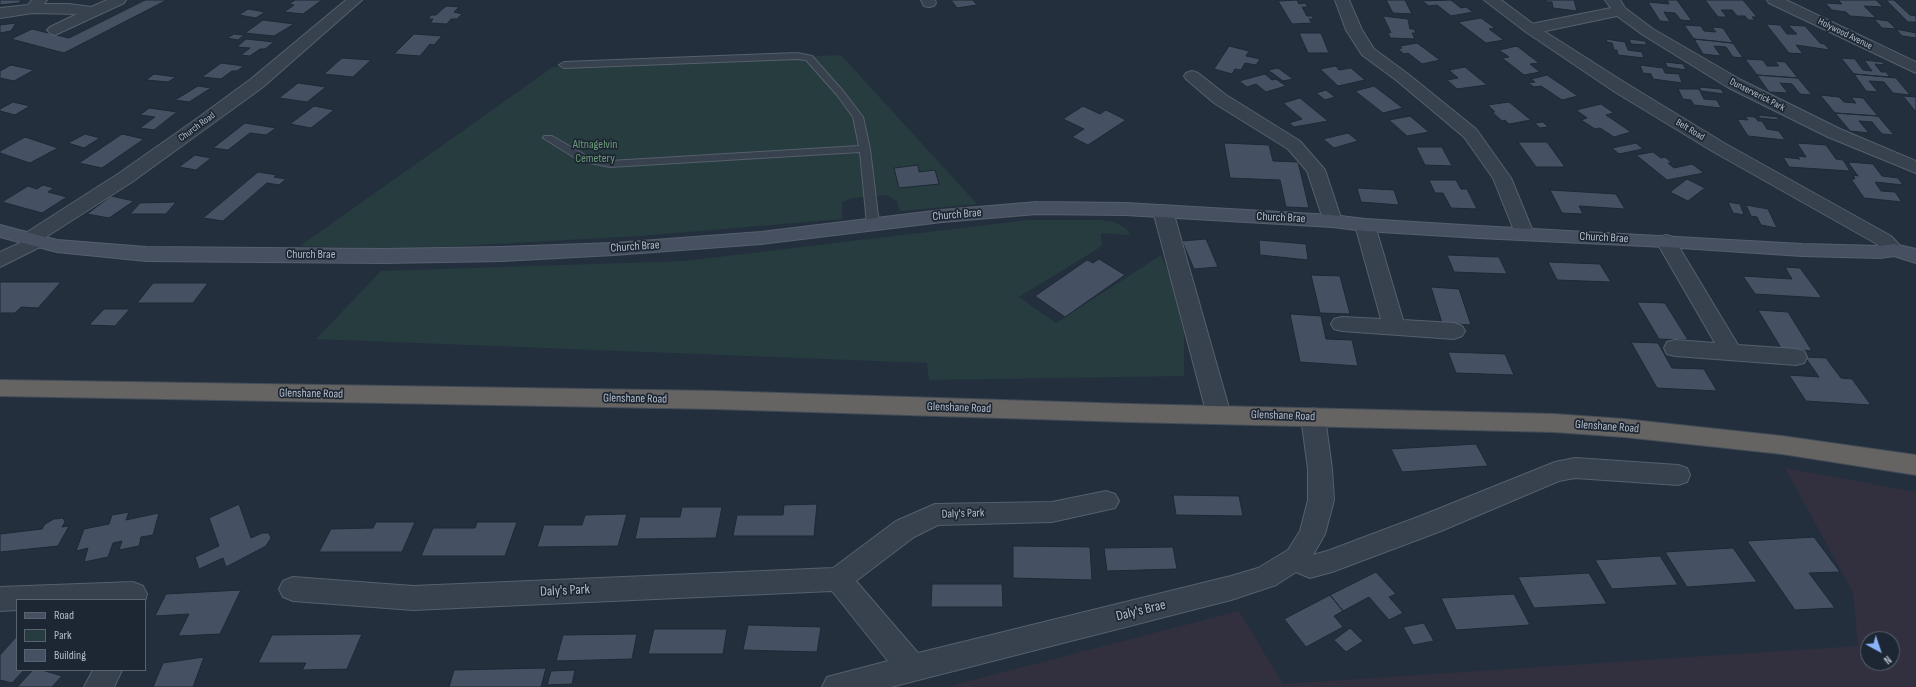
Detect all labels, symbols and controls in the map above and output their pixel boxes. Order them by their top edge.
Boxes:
street label: Holywood Avenue [1816,16,1874,52]
street label: Dunserverick Park [1727,76,1787,114]
street label: Church Road [176,110,218,144]
street label: Belt Road [1673,117,1707,143]
park label: Altnagelvin Cemetery [573,138,617,166]
street label: Church Brae [932,206,982,224]
street label: Church Brae [1256,210,1306,226]
street label: Church Brae [1579,230,1629,246]
street label: Church Brae [610,238,660,256]
street label: Church Brae [286,248,336,262]
street label: Glenshane Road [279,386,343,402]
street label: Glenshane Road [603,391,667,407]
street label: Glenshane Road [927,400,991,416]
street label: Glenshane Road [1251,408,1315,424]
street label: Glenshane Road [1575,418,1639,436]
street label: Daly's Park [941,506,985,522]
street label: Daly's Park [540,581,590,601]
street label: Daly's Brae [1114,597,1168,625]
legend [16,599,146,671]
text: Road [54,608,74,623]
text: Park [54,628,72,643]
north arrow [1860,631,1900,671]
text: Building [54,648,86,663]
text: N [1881,653,1894,667]

